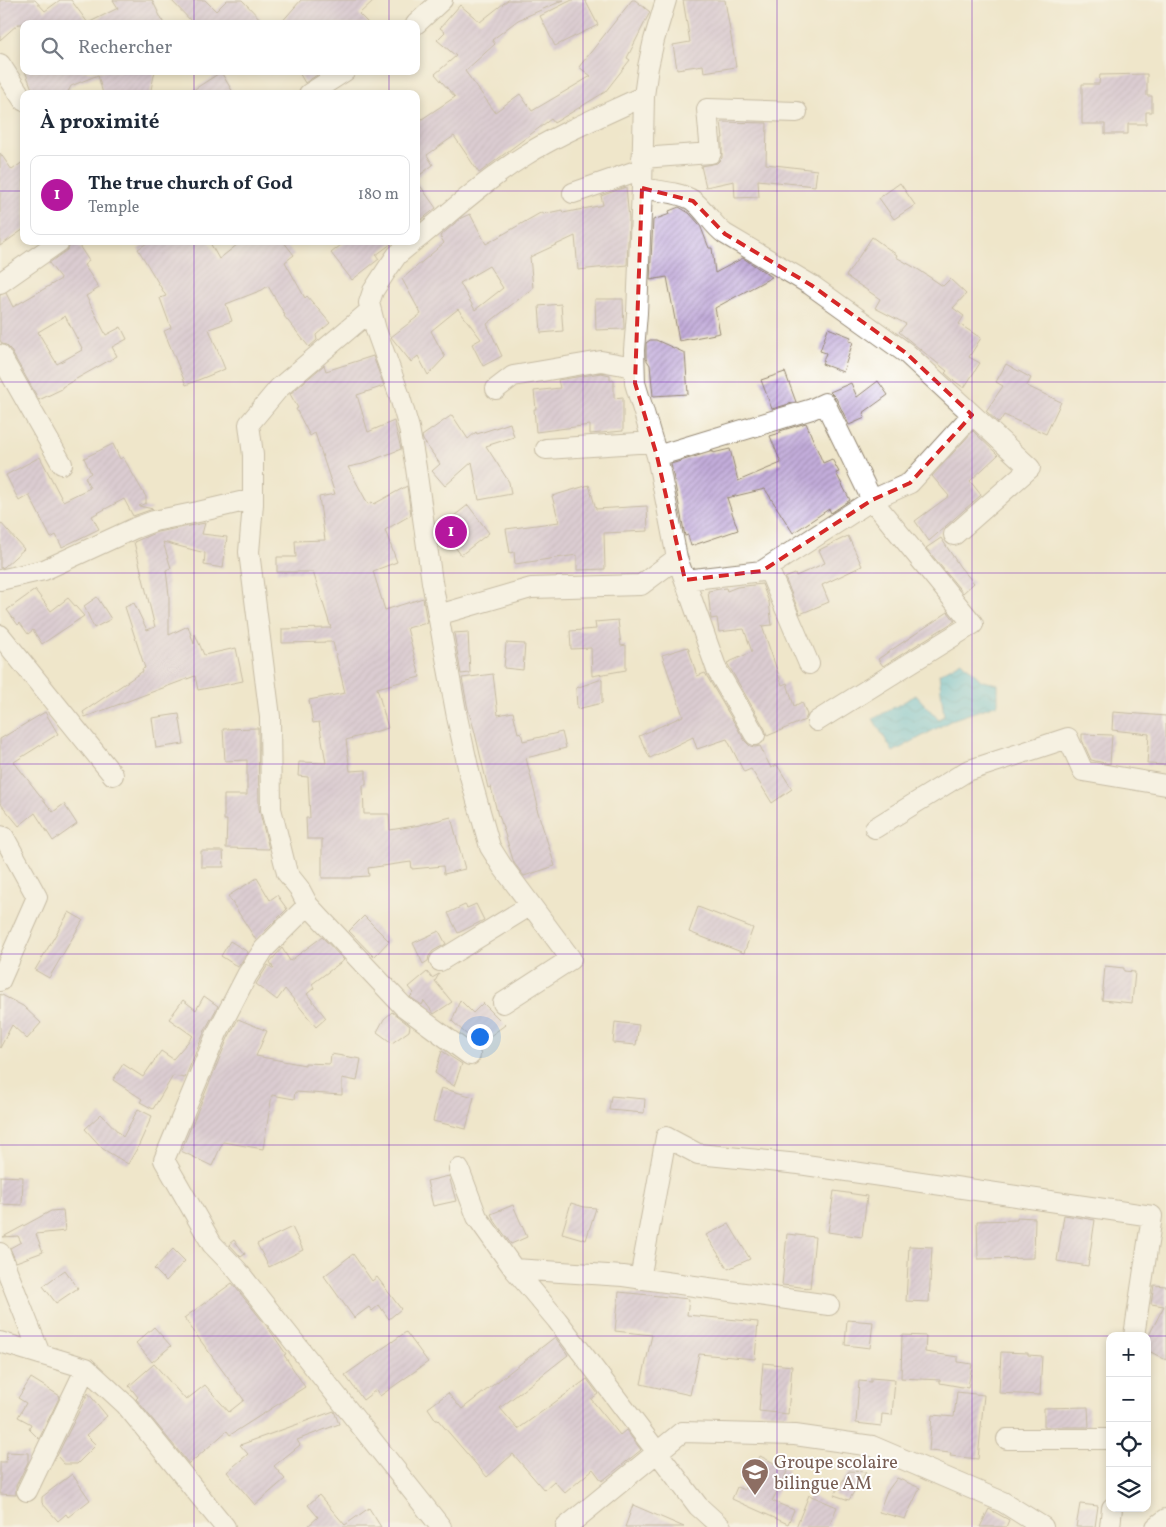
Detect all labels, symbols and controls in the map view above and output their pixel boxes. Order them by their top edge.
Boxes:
search box [20,20,420,75]
icon: search [38,34,66,62]
text: Rechercher [78,35,172,61]
text: À proximité [40,108,159,137]
text: The true church of God [88,171,293,197]
text: 1 [54,184,60,206]
text: 180 m [358,184,399,206]
text: Temple [88,197,139,219]
pin: 1 [435,513,467,551]
your location [467,1024,493,1050]
map controls [1106,1332,1151,1512]
button: + [1106,1332,1151,1377]
button: − [1106,1377,1151,1422]
button: locate [1106,1422,1151,1467]
place label: Groupe scolaire bilingue AM [774,1451,898,1497]
school or university icon: Groupe scolaire bilingue AM [740,1457,770,1496]
button: layers [1106,1467,1151,1512]

